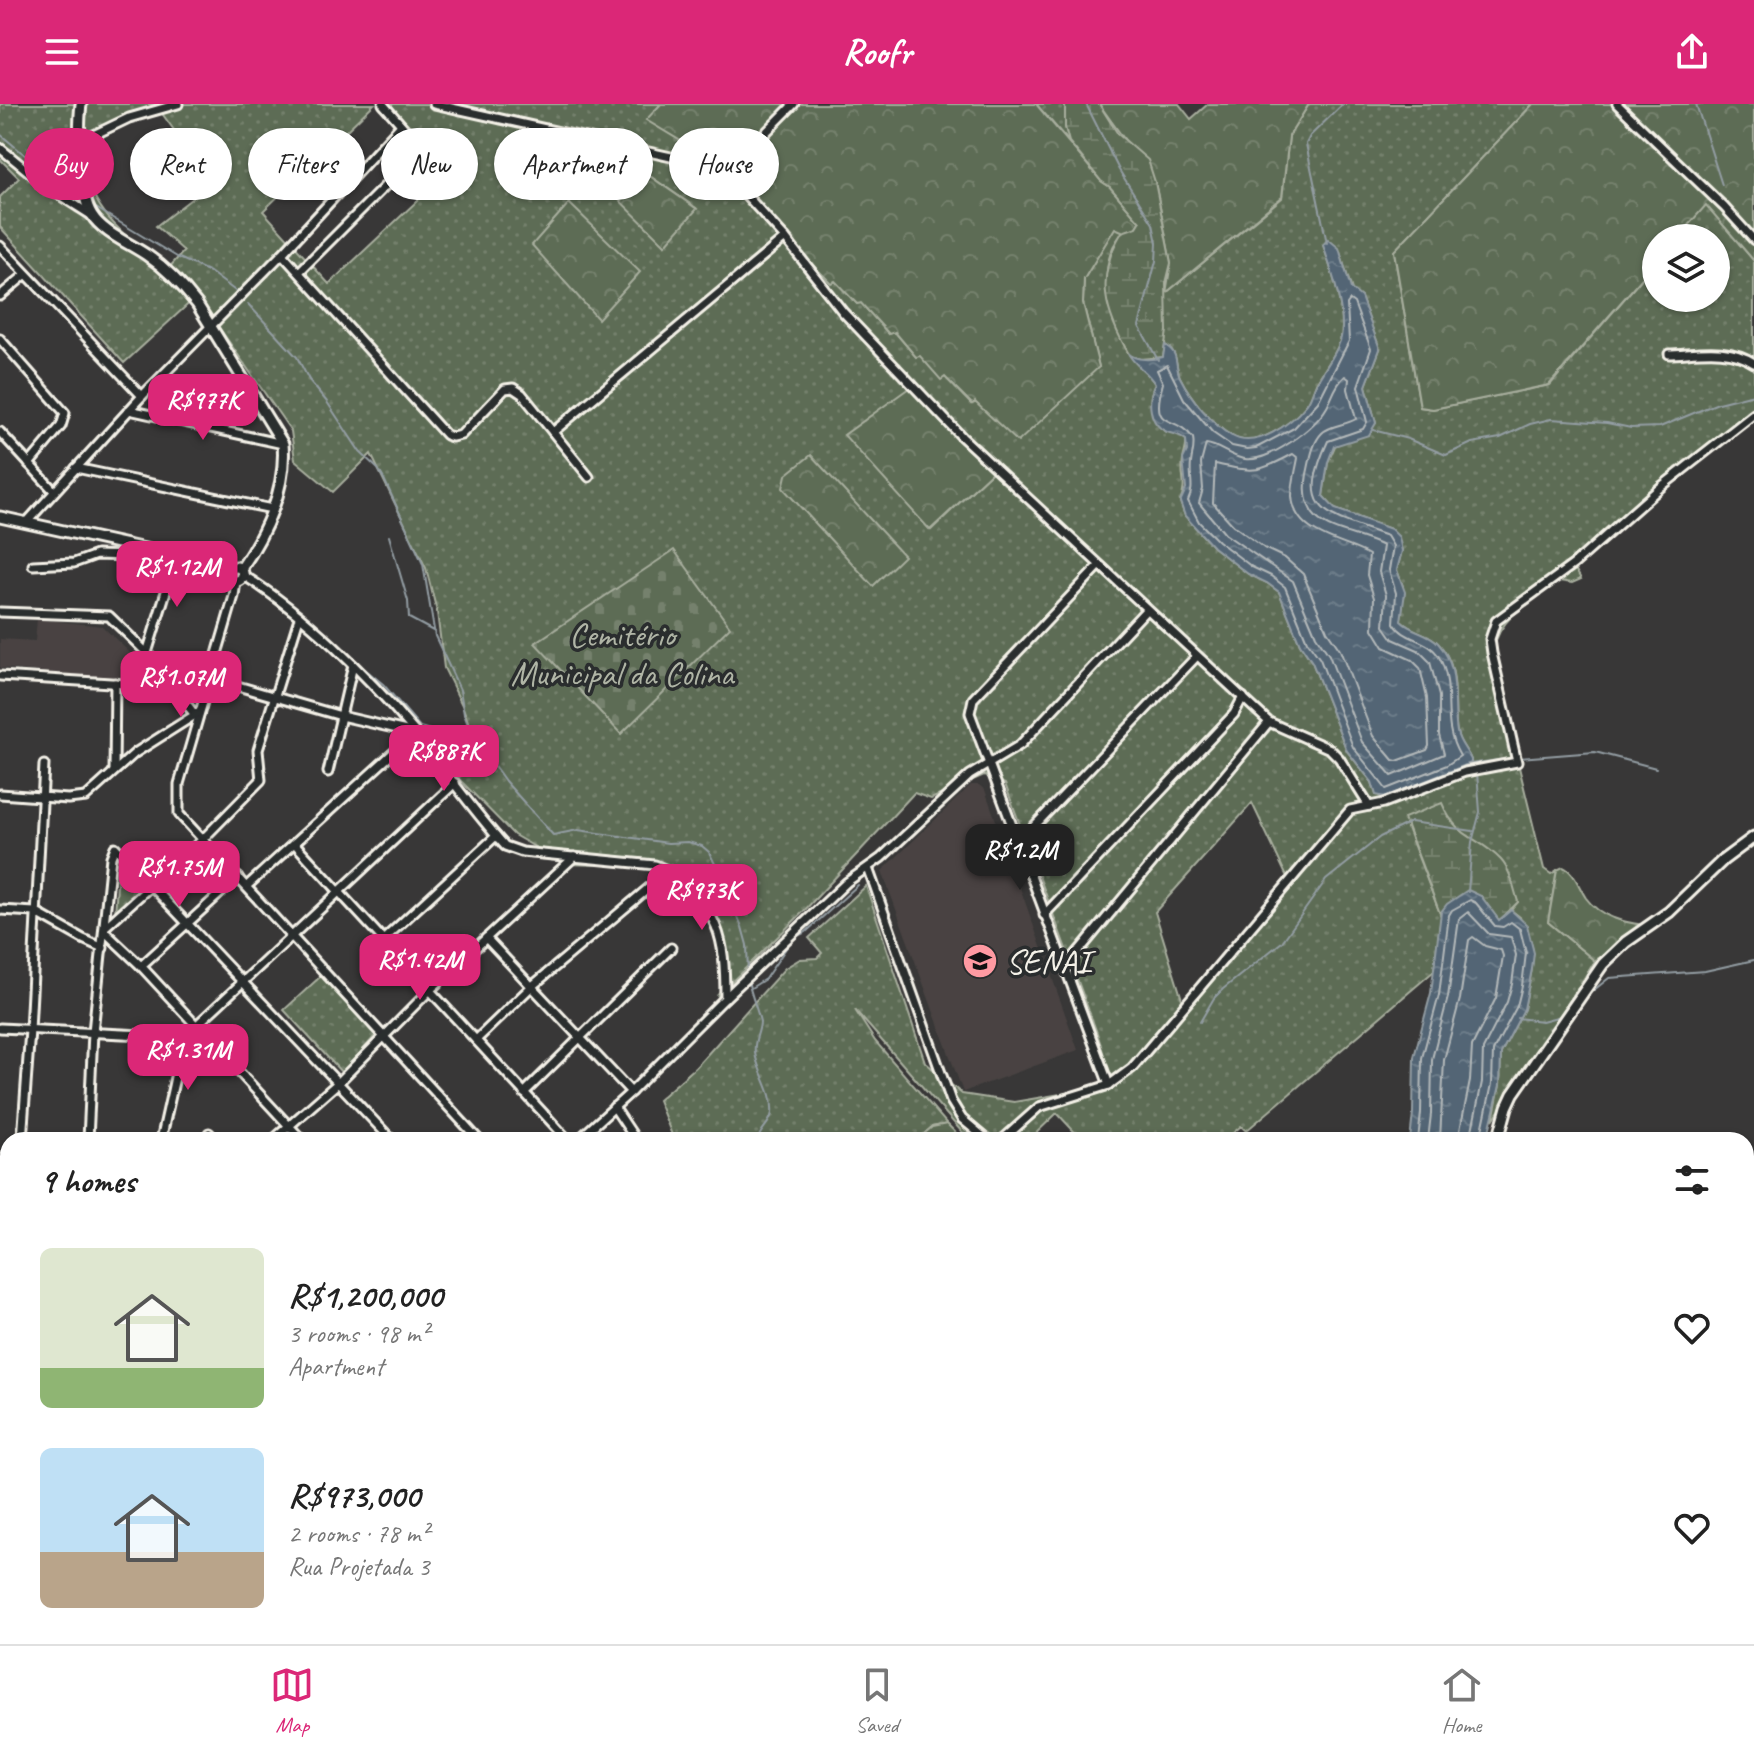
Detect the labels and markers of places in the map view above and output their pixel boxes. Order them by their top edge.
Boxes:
pin: R$977K [138,374,268,442]
pin: R$1.12M [103,541,251,609]
pin: R$1.07M [107,651,255,719]
pin: R$887K [379,725,509,793]
pin: R$1.2M [955,824,1085,892]
pin: R$1.75M [105,841,253,909]
pin: R$973K [637,864,767,932]
pin: R$1.42M [346,934,494,1002]
place label: SENAI [1006,940,1096,983]
school or university icon: SENAI [961,942,999,980]
pin: R$1.31M [114,1024,262,1092]

